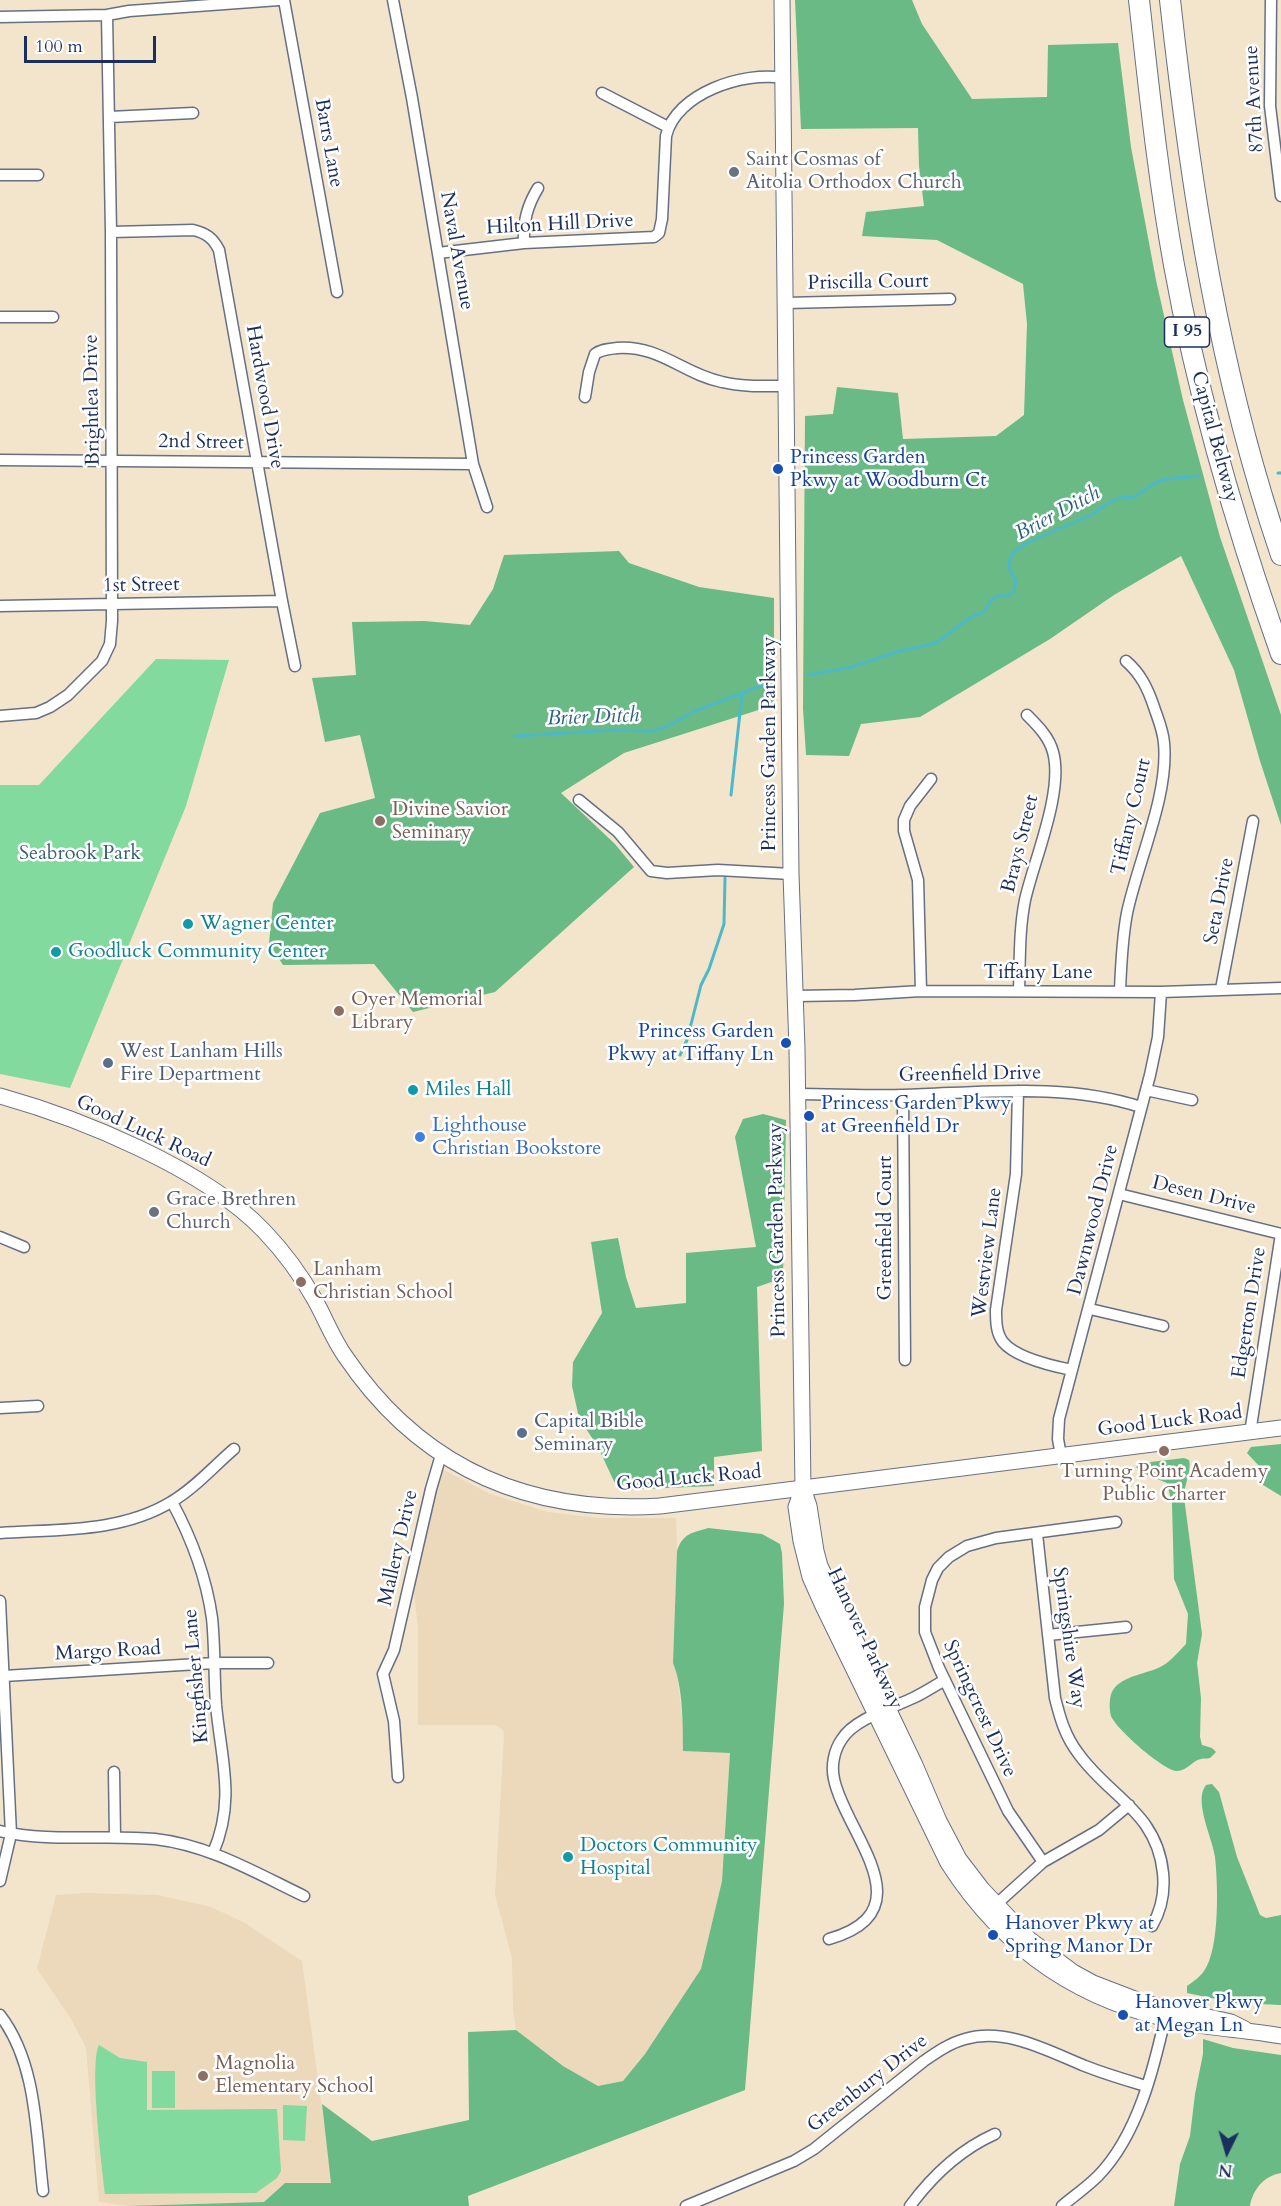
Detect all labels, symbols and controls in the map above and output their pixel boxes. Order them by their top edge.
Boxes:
scale bar [27,24,159,62]
text: 100 m [35,34,83,59]
street label: 87th Avenue [1240,44,1270,154]
street label: Barrs Lane [308,97,348,189]
place label: Saint Cosmas of Aitolia Orthodox Church [746,148,962,195]
marker: Saint Cosmas of Aitolia Orthodox Church [727,165,741,179]
street label: Naval Avenue [434,190,478,312]
street label: Hilton Hill Drive [486,209,634,241]
street label: Priscilla Court [807,270,929,296]
road number: I 95 [1164,317,1210,347]
street label: Hardwood Drive [240,323,288,471]
street label: Brightlea Drive [80,334,106,466]
street label: Capital Beltway [1185,369,1243,505]
street label: 2nd Street [158,430,244,456]
place label: Princess Garden Pkwy at Woodburn Ct [790,446,987,493]
marker: Princess Garden Pkwy at Woodburn Ct [771,462,785,476]
water label: Brier Ditch [1011,481,1105,547]
street label: 1st Street [102,573,180,599]
street label: Princess Garden Parkway [758,636,782,852]
water label: Brier Ditch [547,704,639,732]
street label: Tiffany Court [1107,756,1157,878]
street label: Brays Street [997,792,1045,896]
place label: Divine Savior Seminary [392,798,508,845]
marker: Divine Savior Seminary [373,814,387,828]
park label: Seabrook Park [19,842,141,866]
street label: Seta Drive [1200,856,1240,946]
place label: Wagner Center [200,912,333,936]
marker: Wagner Center [181,917,195,931]
place label: Goodluck Community Center [68,940,326,964]
marker: Goodluck Community Center [49,945,63,959]
street label: Tiffany Lane [983,961,1093,985]
place label: Oyer Memorial Library [351,988,483,1035]
marker: Oyer Memorial Library [332,1004,346,1018]
place label: Princess Garden Pkwy at Tiffany Ln [607,1020,774,1067]
marker: Princess Garden Pkwy at Tiffany Ln [779,1036,793,1050]
place label: West Lanham Hills Fire Department [120,1040,283,1087]
marker: West Lanham Hills Fire Department [101,1056,115,1070]
street label: Greenfield Drive [899,1062,1041,1088]
place label: Miles Hall [425,1078,511,1102]
marker: Miles Hall [406,1083,420,1097]
street label: Good Luck Road [72,1090,214,1174]
place label: Princess Garden Pkwy at Greenfield Dr [821,1092,1011,1139]
marker: Princess Garden Pkwy at Greenfield Dr [802,1109,816,1123]
place label: Lighthouse Christian Bookstore [432,1114,601,1161]
street label: Princess Garden Parkway [764,1122,792,1338]
marker: Lighthouse Christian Bookstore [413,1130,427,1144]
street label: Dawnwood Drive [1064,1142,1124,1298]
street label: Greenfield Court [874,1156,898,1300]
street label: Desen Drive [1150,1172,1258,1220]
street label: Westview Lane [968,1186,1008,1320]
place label: Grace Brethren Church [166,1188,296,1235]
marker: Grace Brethren Church [147,1205,161,1219]
street label: Edgerton Drive [1228,1246,1272,1380]
place label: Lanham Christian School [313,1258,453,1305]
marker: Lanham Christian School [294,1275,308,1289]
street label: Good Luck Road [1096,1401,1244,1443]
place label: Capital Bible Seminary [534,1410,644,1457]
marker: Capital Bible Seminary [515,1426,529,1440]
marker: Turning Point Academy Public Charter [1157,1444,1171,1458]
place label: Turning Point Academy Public Charter [1060,1460,1268,1507]
street label: Good Luck Road [615,1461,763,1497]
street label: Mallery Drive [374,1488,424,1608]
street label: Hanover Parkway [821,1565,907,1713]
street label: Springshire Way [1046,1566,1090,1710]
street label: Kingfisher Lane [179,1608,215,1744]
street label: Margo Road [54,1637,162,1667]
street label: Springcrest Drive [937,1637,1021,1781]
place label: Doctors Community Hospital [580,1834,757,1881]
marker: Doctors Community Hospital [561,1850,575,1864]
place label: Hanover Pkwy at Spring Manor Dr [1005,1912,1154,1959]
marker: Hanover Pkwy at Spring Manor Dr [986,1928,1000,1942]
place label: Hanover Pkwy at Megan Ln [1135,1991,1264,2038]
marker: Hanover Pkwy at Megan Ln [1116,2008,1130,2022]
street label: Greenbury Drive [803,2030,933,2138]
place label: Magnolia Elementary School [215,2052,374,2099]
marker: Magnolia Elementary School [196,2069,210,2083]
north arrow [1197,2122,1257,2182]
text: N [1218,2158,1233,2181]

